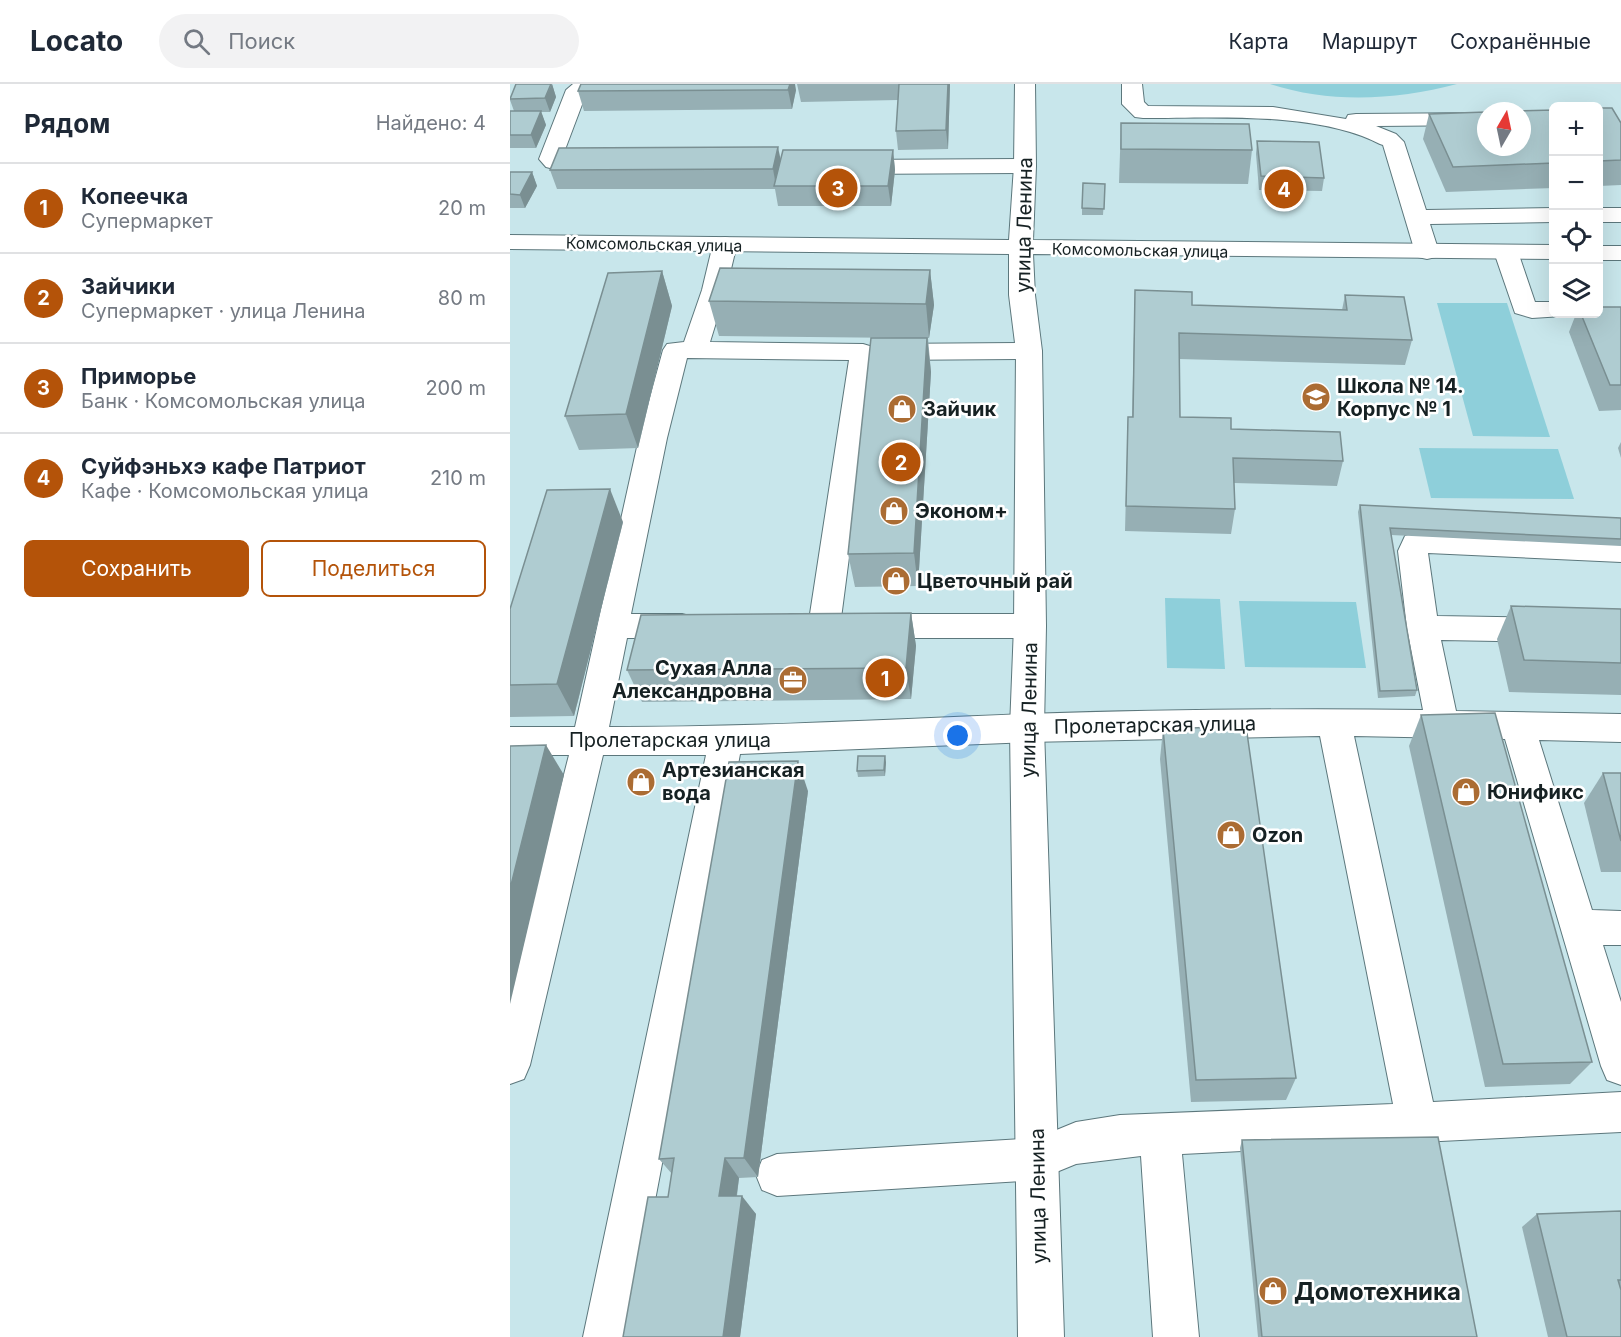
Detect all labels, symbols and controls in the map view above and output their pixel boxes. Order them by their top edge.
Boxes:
search box [159,14,579,68]
text: Locato [30,24,123,58]
icon: search [180,25,213,58]
text: Поиск [228,28,295,54]
text: Карта [1228,29,1289,54]
text: Маршрут [1322,29,1417,54]
text: Сохранённые [1450,29,1591,54]
north arrow [1477,102,1531,156]
map controls [1549,102,1603,318]
button: + [1549,102,1603,156]
text: Рядом [24,108,110,139]
text: Найдено: 4 [376,111,486,135]
button: − [1549,156,1603,210]
street label: улица Ленина [1011,157,1037,293]
pin: 3 [818,166,858,210]
pin: 4 [1264,166,1304,212]
text: Копеечка [81,183,188,209]
text: 1 [39,196,48,220]
text: 20 m [438,196,486,220]
text: Супермаркет [81,209,213,233]
button: locate [1549,210,1603,264]
street label: Комсомольская улица [566,232,742,256]
street label: Комсомольская улица [1052,238,1228,262]
button: layers [1549,264,1603,318]
text: Зайчики [81,273,175,299]
text: 2 [37,286,50,310]
text: 80 m [438,286,486,310]
text: Супермаркет · улица Ленина [81,299,366,323]
text: Приморье [81,363,196,389]
place label: Школа № 14. Корпус № 1 [1337,374,1464,421]
text: 3 [37,376,50,400]
text: 200 m [425,376,486,400]
school or university icon: Школа № 14. Корпус № 1 [1300,381,1332,413]
text: Банк · Комсомольская улица [81,389,365,413]
shop icon: Зайчик [886,393,918,425]
place label: Зайчик [923,397,996,421]
pin: 2 [882,440,920,484]
text: Суйфэньхэ кафе Патриот [81,453,366,479]
text: 4 [37,466,50,490]
text: 210 m [430,466,486,490]
text: Кафе · Комсомольская улица [81,479,369,503]
shop icon: Эконом+ [878,495,910,527]
place label: Эконом+ [915,499,1008,523]
button: Сохранить [24,540,249,597]
button: Поделиться [261,540,486,597]
shop icon: Цветочный рай [880,565,912,597]
place label: Цветочный рай [917,569,1073,593]
street label: улица Ленина [1016,642,1042,778]
place label: Сухая Алла Александровна [612,656,772,703]
pin: 1 [866,656,904,700]
office icon: Сухая Алла Александровна [777,664,809,696]
street label: Пролетарская улица [1054,711,1256,739]
your location [943,721,972,750]
street label: Пролетарская улица [569,728,771,752]
place label: Артезианская вода [662,758,805,805]
shop icon: Артезианская вода [625,766,657,798]
shop icon: Юнификс [1450,776,1482,808]
place label: Юнификс [1487,780,1584,804]
shop icon: Ozon [1215,819,1247,851]
place label: Ozon [1252,823,1303,847]
street label: улица Ленина [1025,1128,1051,1264]
shop icon: Домотехника [1257,1275,1289,1307]
place label: Домотехника [1294,1277,1461,1306]

